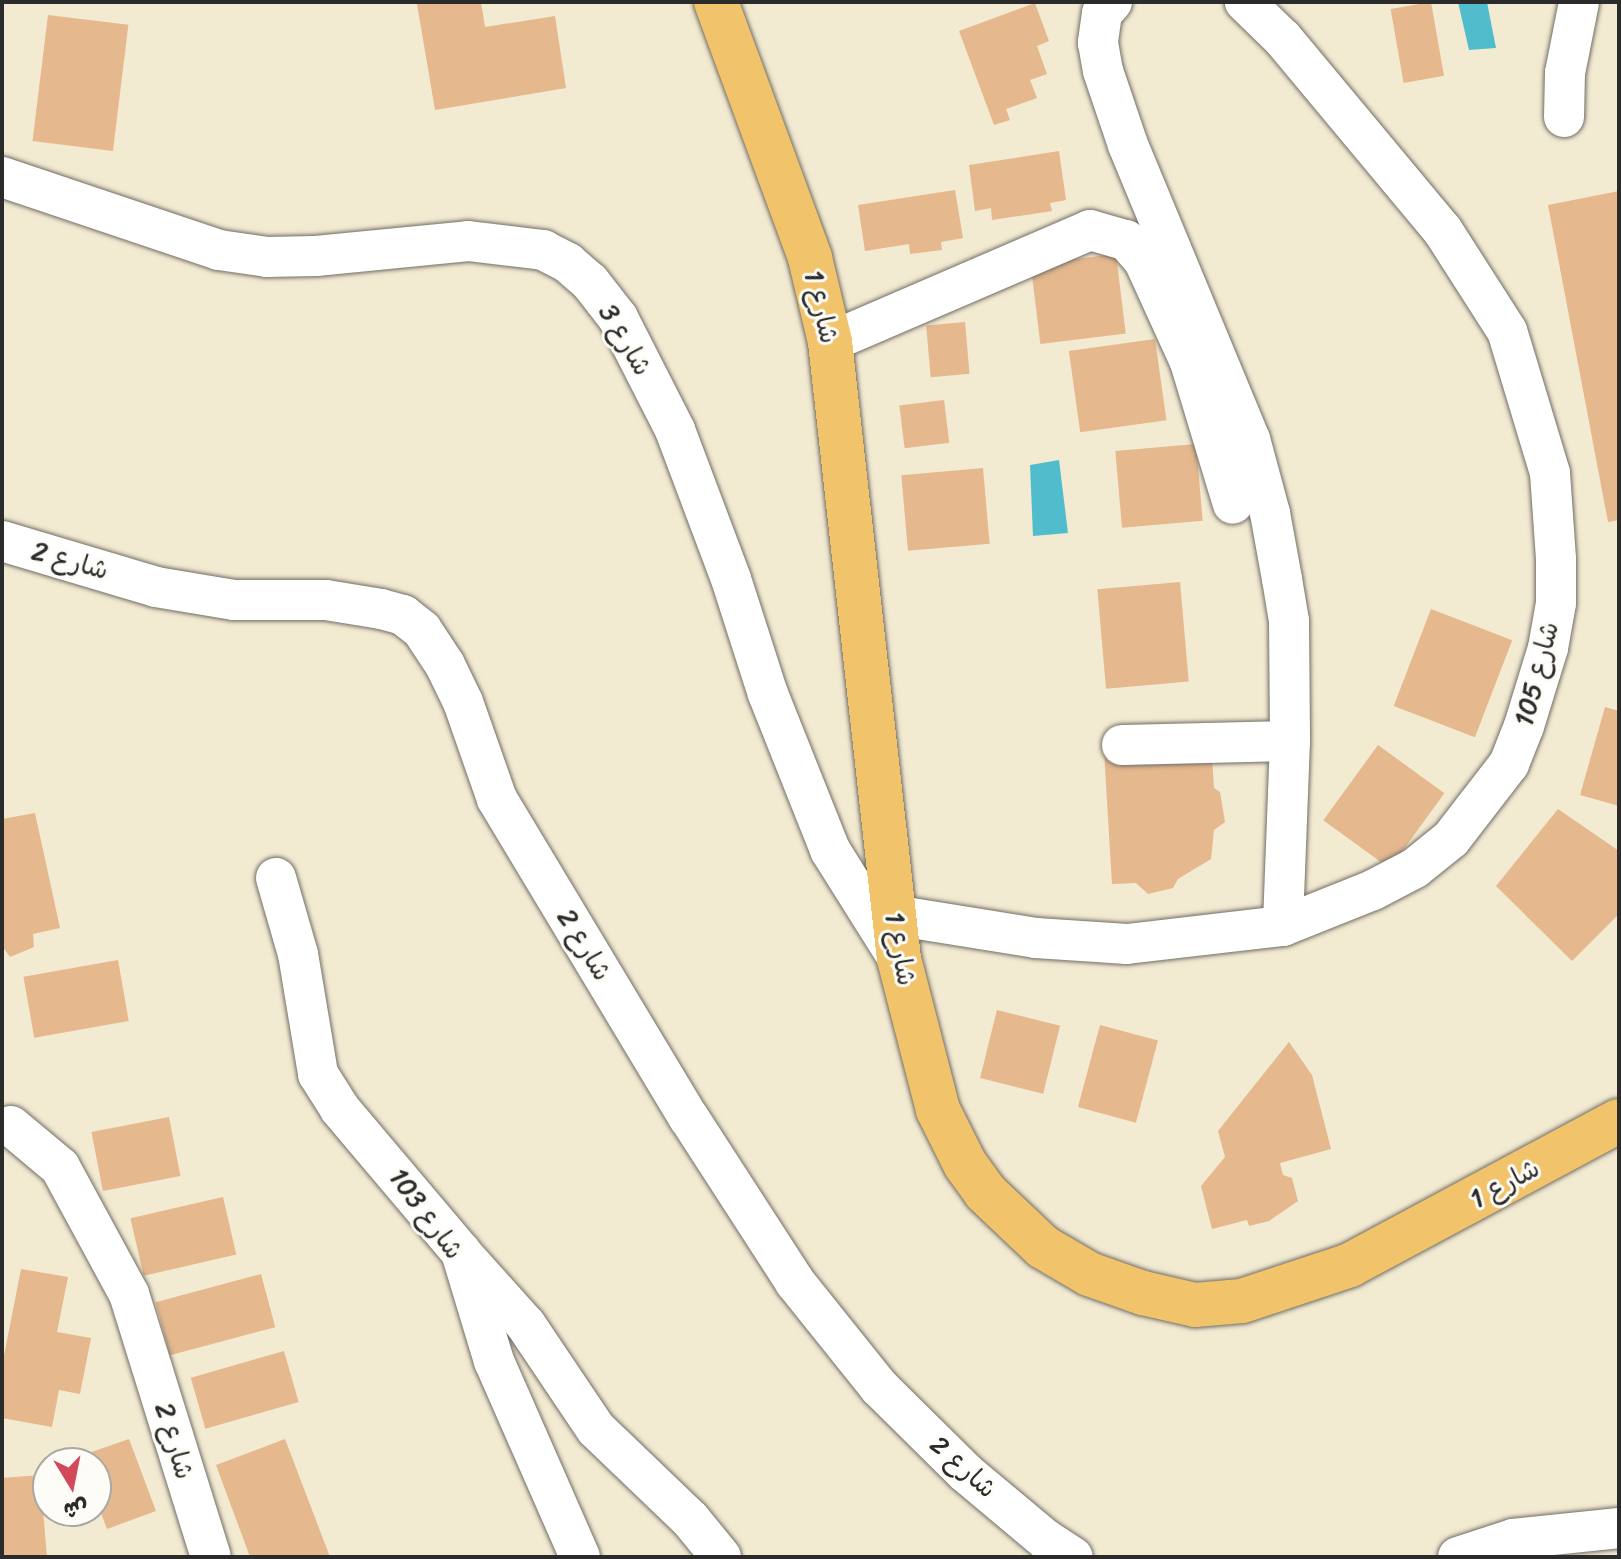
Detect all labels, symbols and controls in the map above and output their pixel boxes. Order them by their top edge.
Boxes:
street label: شارع 1 [797,267,845,347]
street label: شارع 3 [592,299,658,381]
street label: شارع 2 [28,535,112,587]
street label: شارع 105 [1508,619,1566,729]
street label: شارع 2 [551,904,617,986]
street label: شارع 1 [878,910,922,988]
street label: شارع 1 [1465,1153,1545,1215]
street label: شارع 103 [383,1162,469,1266]
street label: شارع 2 [148,1399,200,1483]
street label: شارع 2 [924,1429,1002,1505]
north arrow [32,1447,112,1527]
text: ش [61,1488,91,1530]

